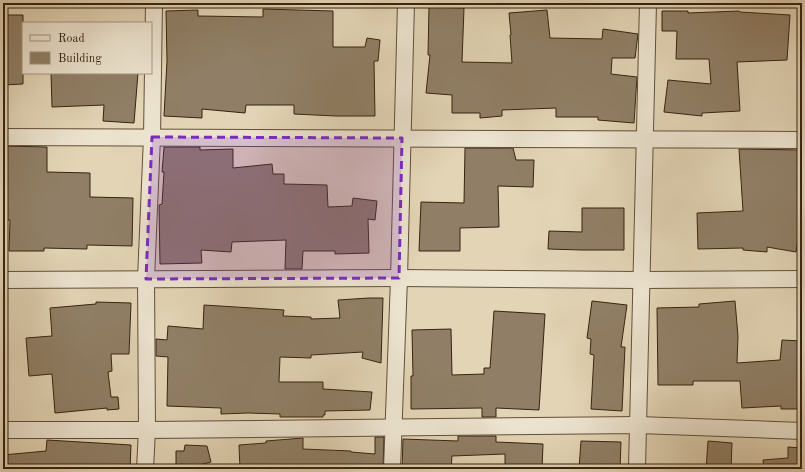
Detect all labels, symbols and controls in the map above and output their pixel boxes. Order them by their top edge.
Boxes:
legend [22,22,152,74]
text: Road [58,33,85,45]
text: Building [58,53,102,65]

